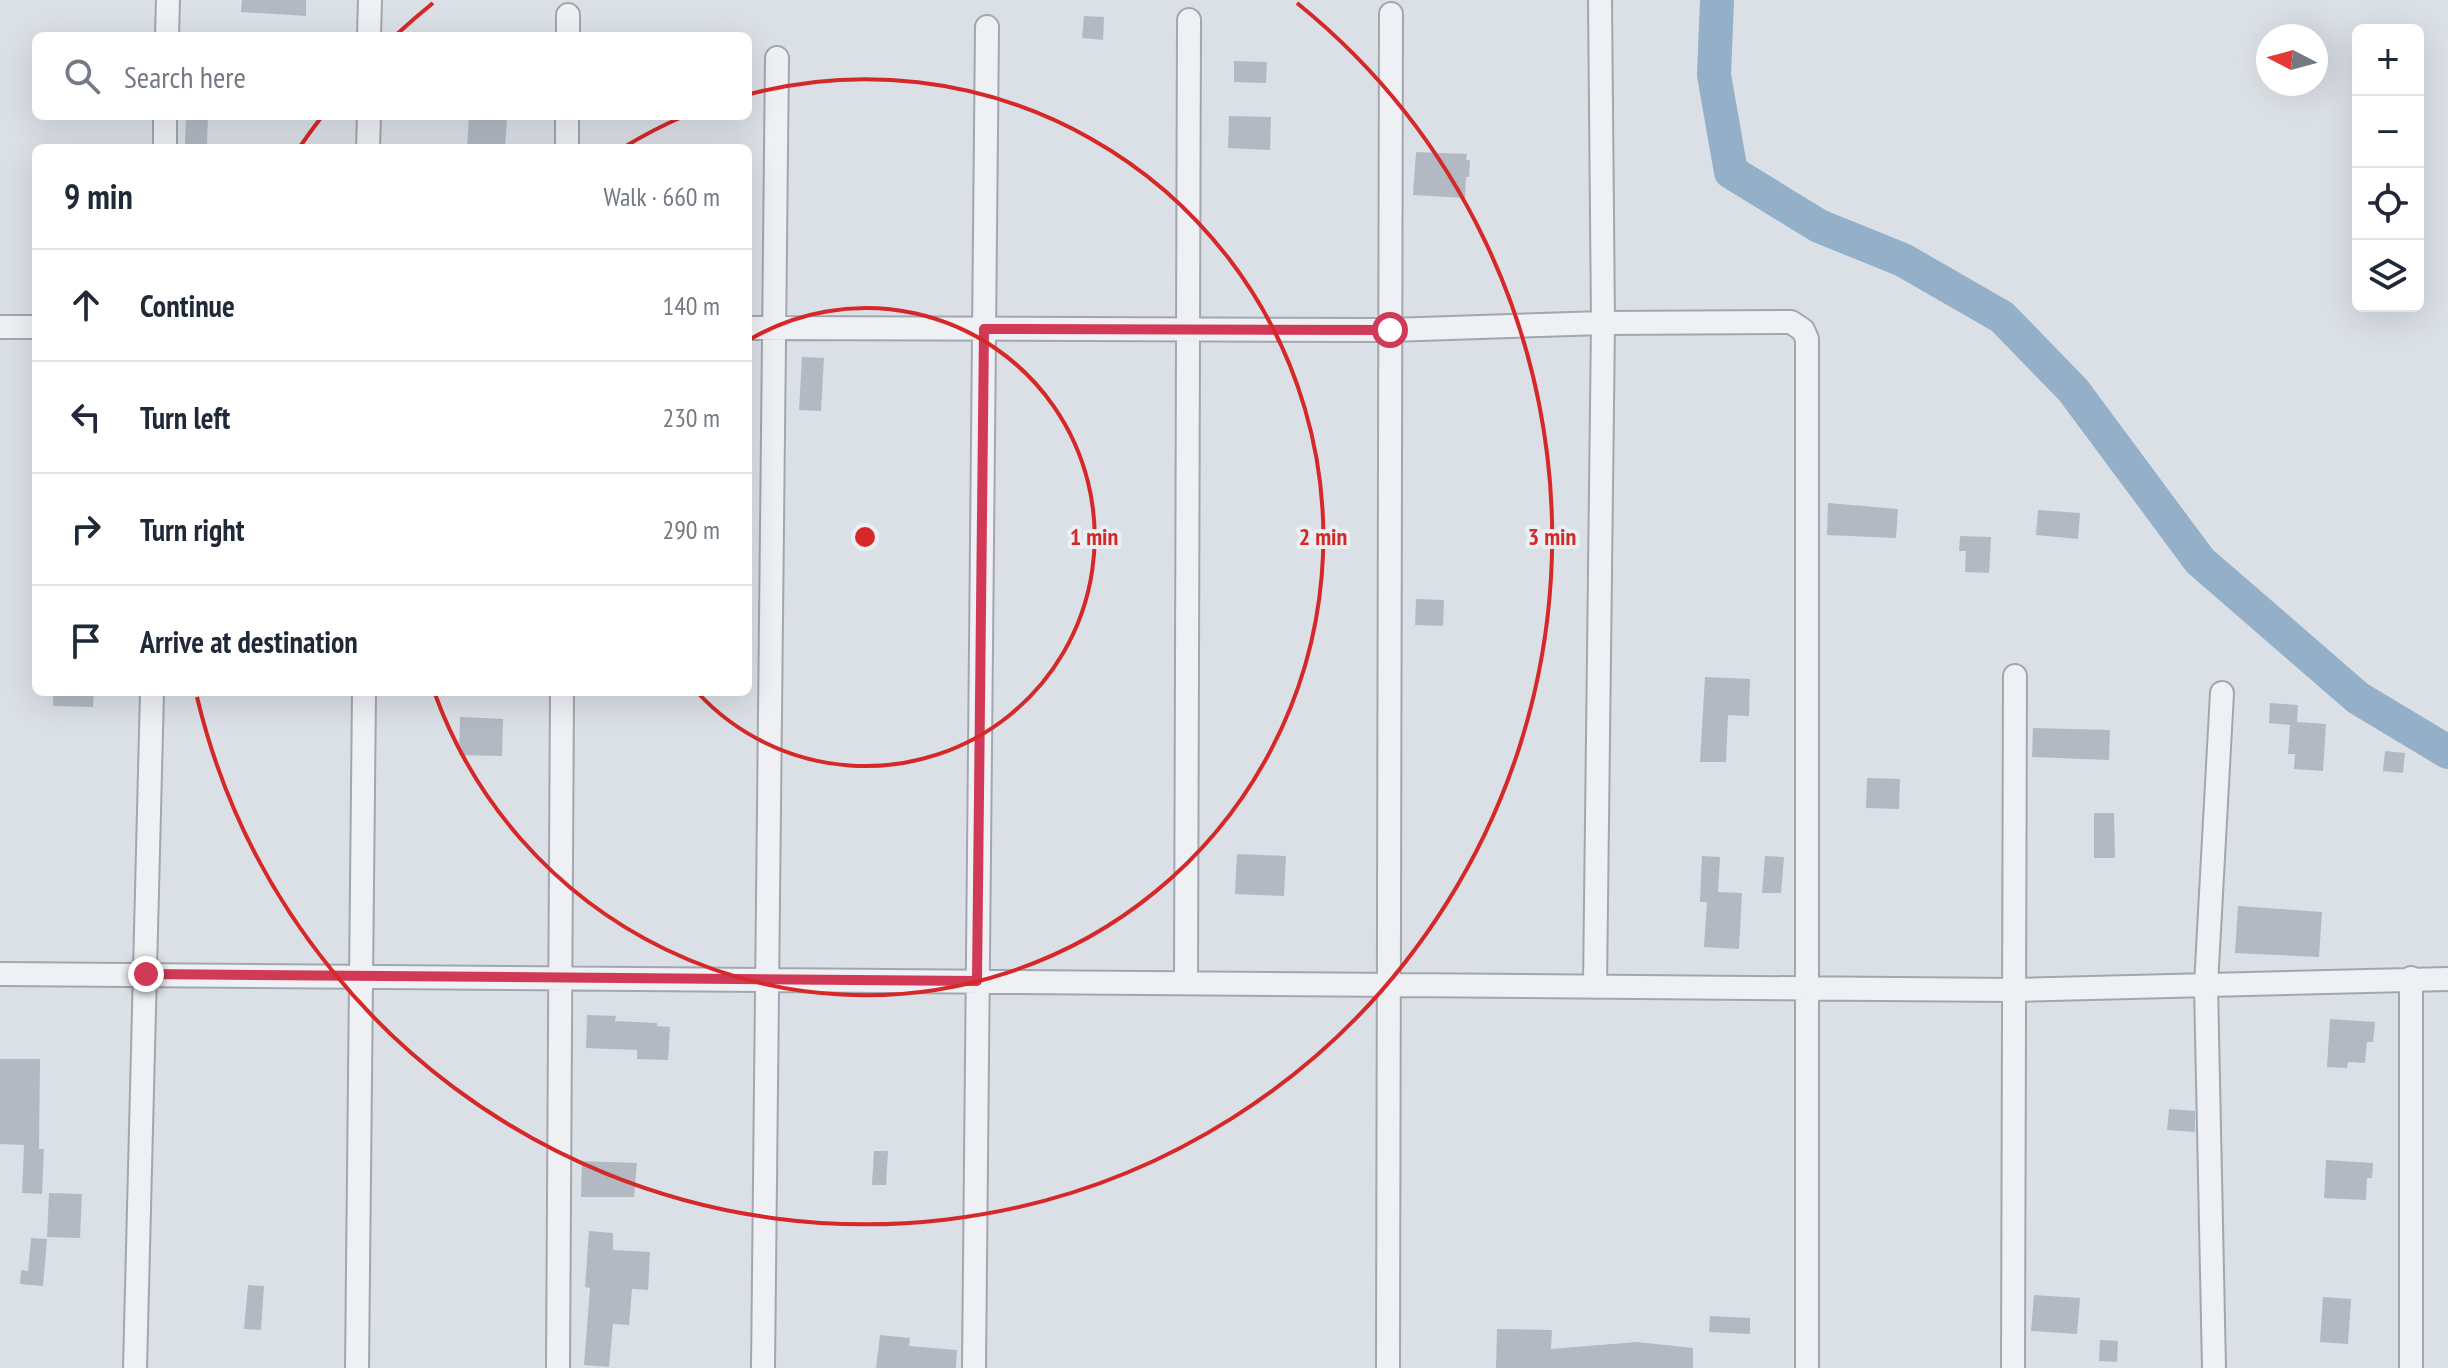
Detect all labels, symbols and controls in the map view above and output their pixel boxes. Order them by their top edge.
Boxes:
north arrow [2256,24,2328,96]
map controls [2352,24,2424,312]
button: + [2352,24,2424,96]
search box [32,32,752,120]
icon: search [60,54,104,98]
text: Search here [124,57,246,96]
button: − [2352,96,2424,168]
button: locate [2352,168,2424,240]
text: 9 min [64,174,133,218]
text: Walk · 660 m [603,180,720,213]
button: layers [2352,240,2424,312]
icon: ahead [64,283,108,327]
text: Continue [140,286,235,325]
text: 140 m [662,289,720,322]
route start [1372,312,1408,348]
icon: left [64,395,108,439]
text: Turn left [140,398,230,437]
text: 230 m [662,401,720,434]
icon: right [64,507,108,551]
text: Turn right [140,510,244,549]
text: 290 m [662,513,720,546]
text: 1 min [1070,521,1118,552]
text: 2 min [1299,521,1347,552]
text: 3 min [1528,521,1576,552]
centre of rings [851,523,879,551]
icon: arrive [64,619,108,663]
text: Arrive at destination [140,622,358,661]
route end [128,956,164,992]

